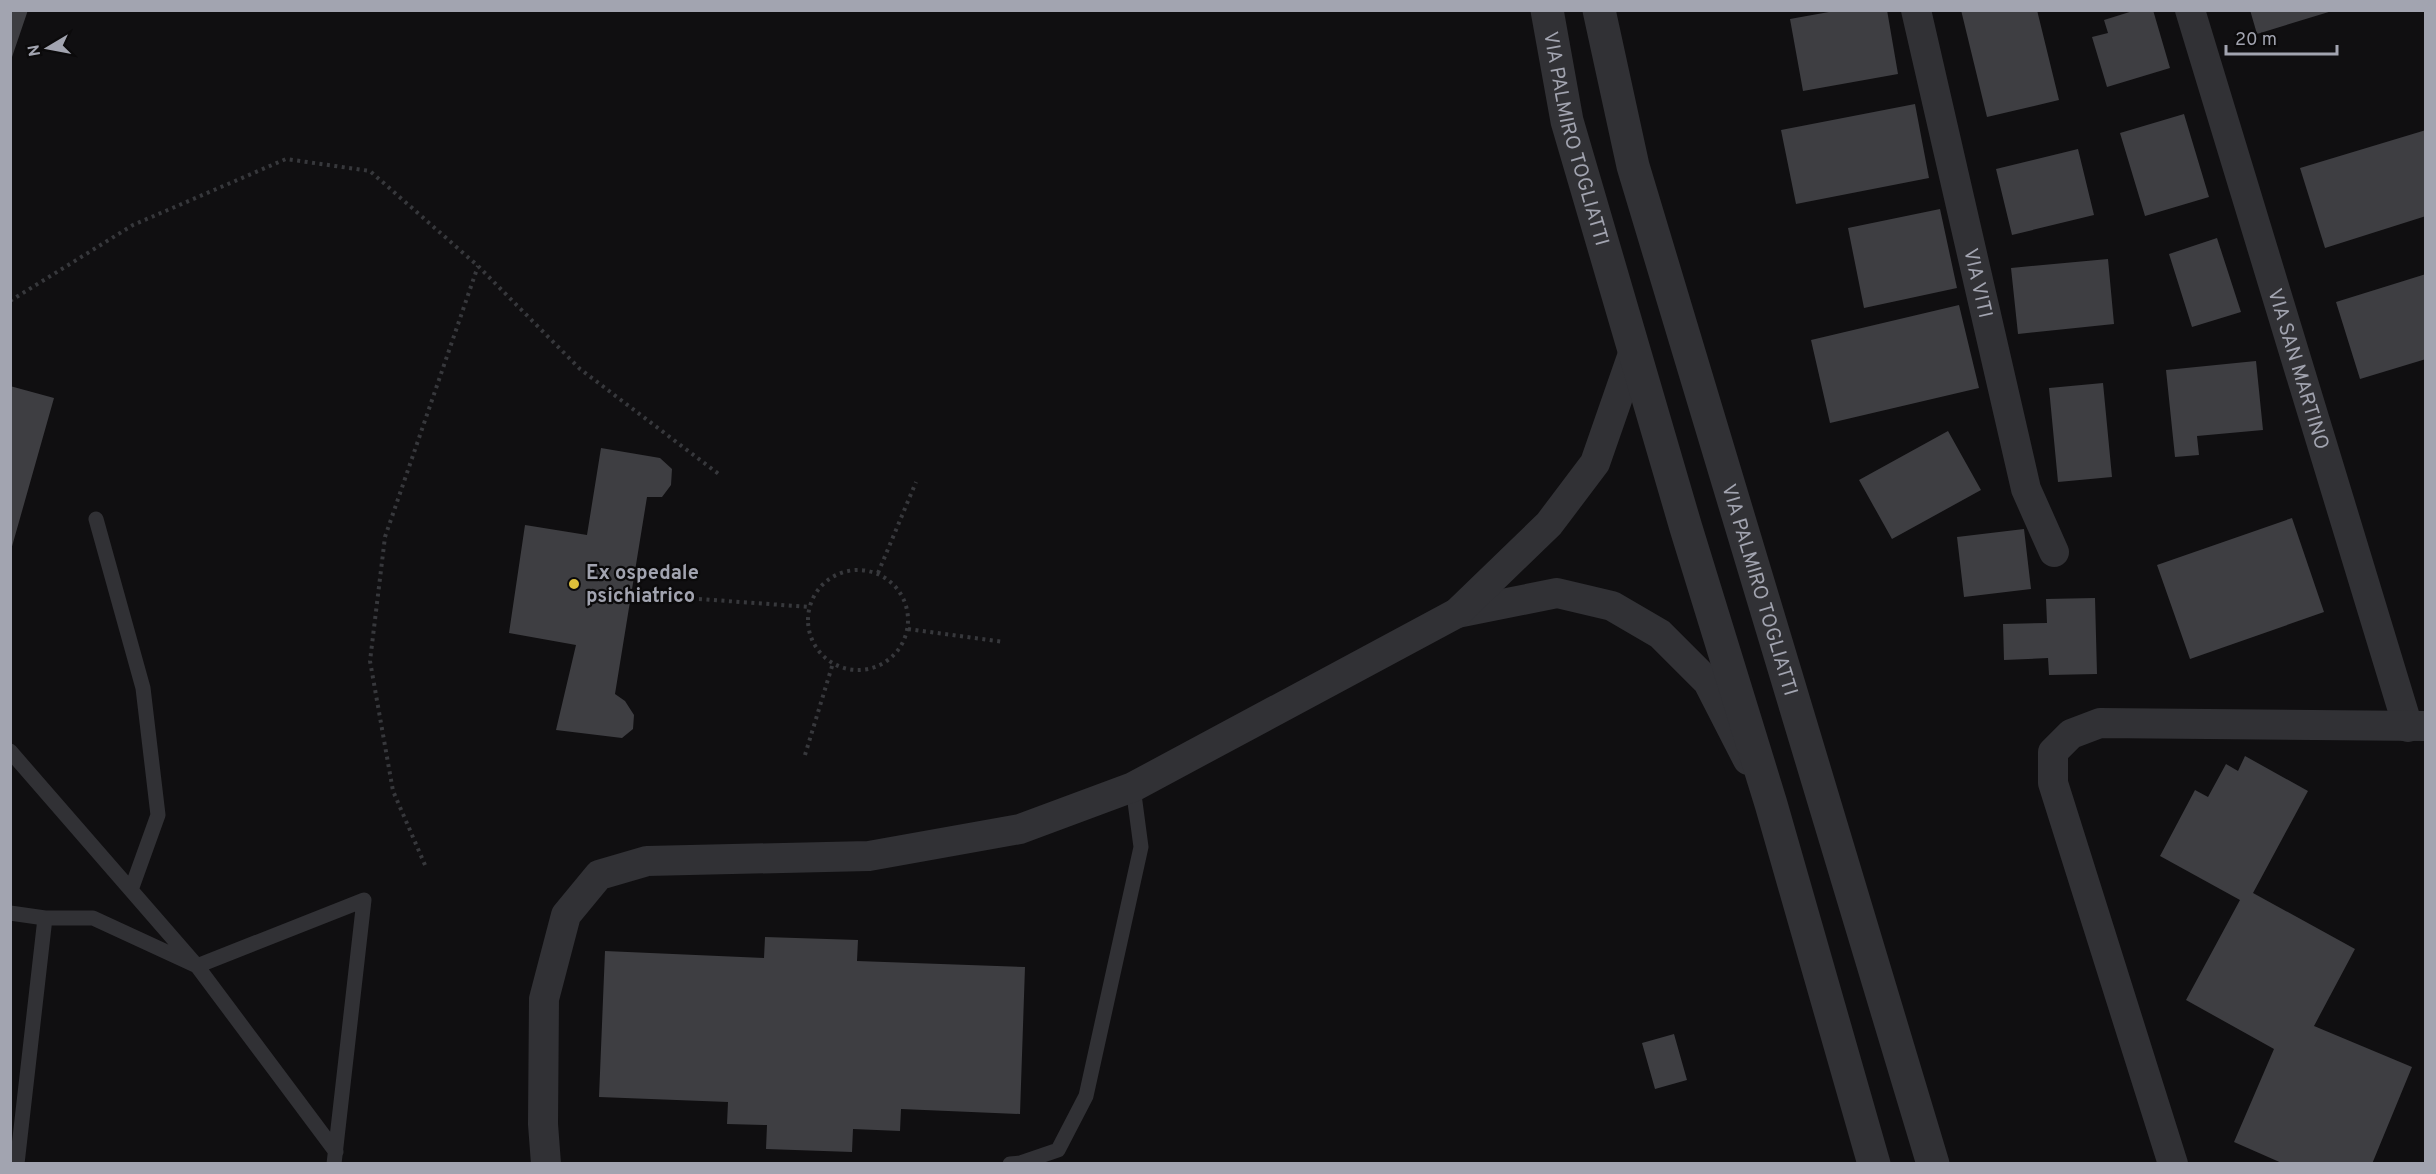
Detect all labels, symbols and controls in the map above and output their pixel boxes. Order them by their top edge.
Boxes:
north arrow [18,18,78,78]
scale bar [2226,18,2337,56]
text: 20 m [2235,29,2277,52]
street label: VIA PALMIRO TOGLIATTI [1536,30,1614,249]
text: N [24,43,46,58]
street label: VIA VITI [1956,246,1997,321]
street label: VIA SAN MARTINO [2260,286,2334,453]
street label: VIA PALMIRO TOGLIATTI [1714,481,1803,699]
place label: Ex ospedale psichiatrico [586,561,699,610]
marker: Ex ospedale psichiatrico [567,577,581,591]

